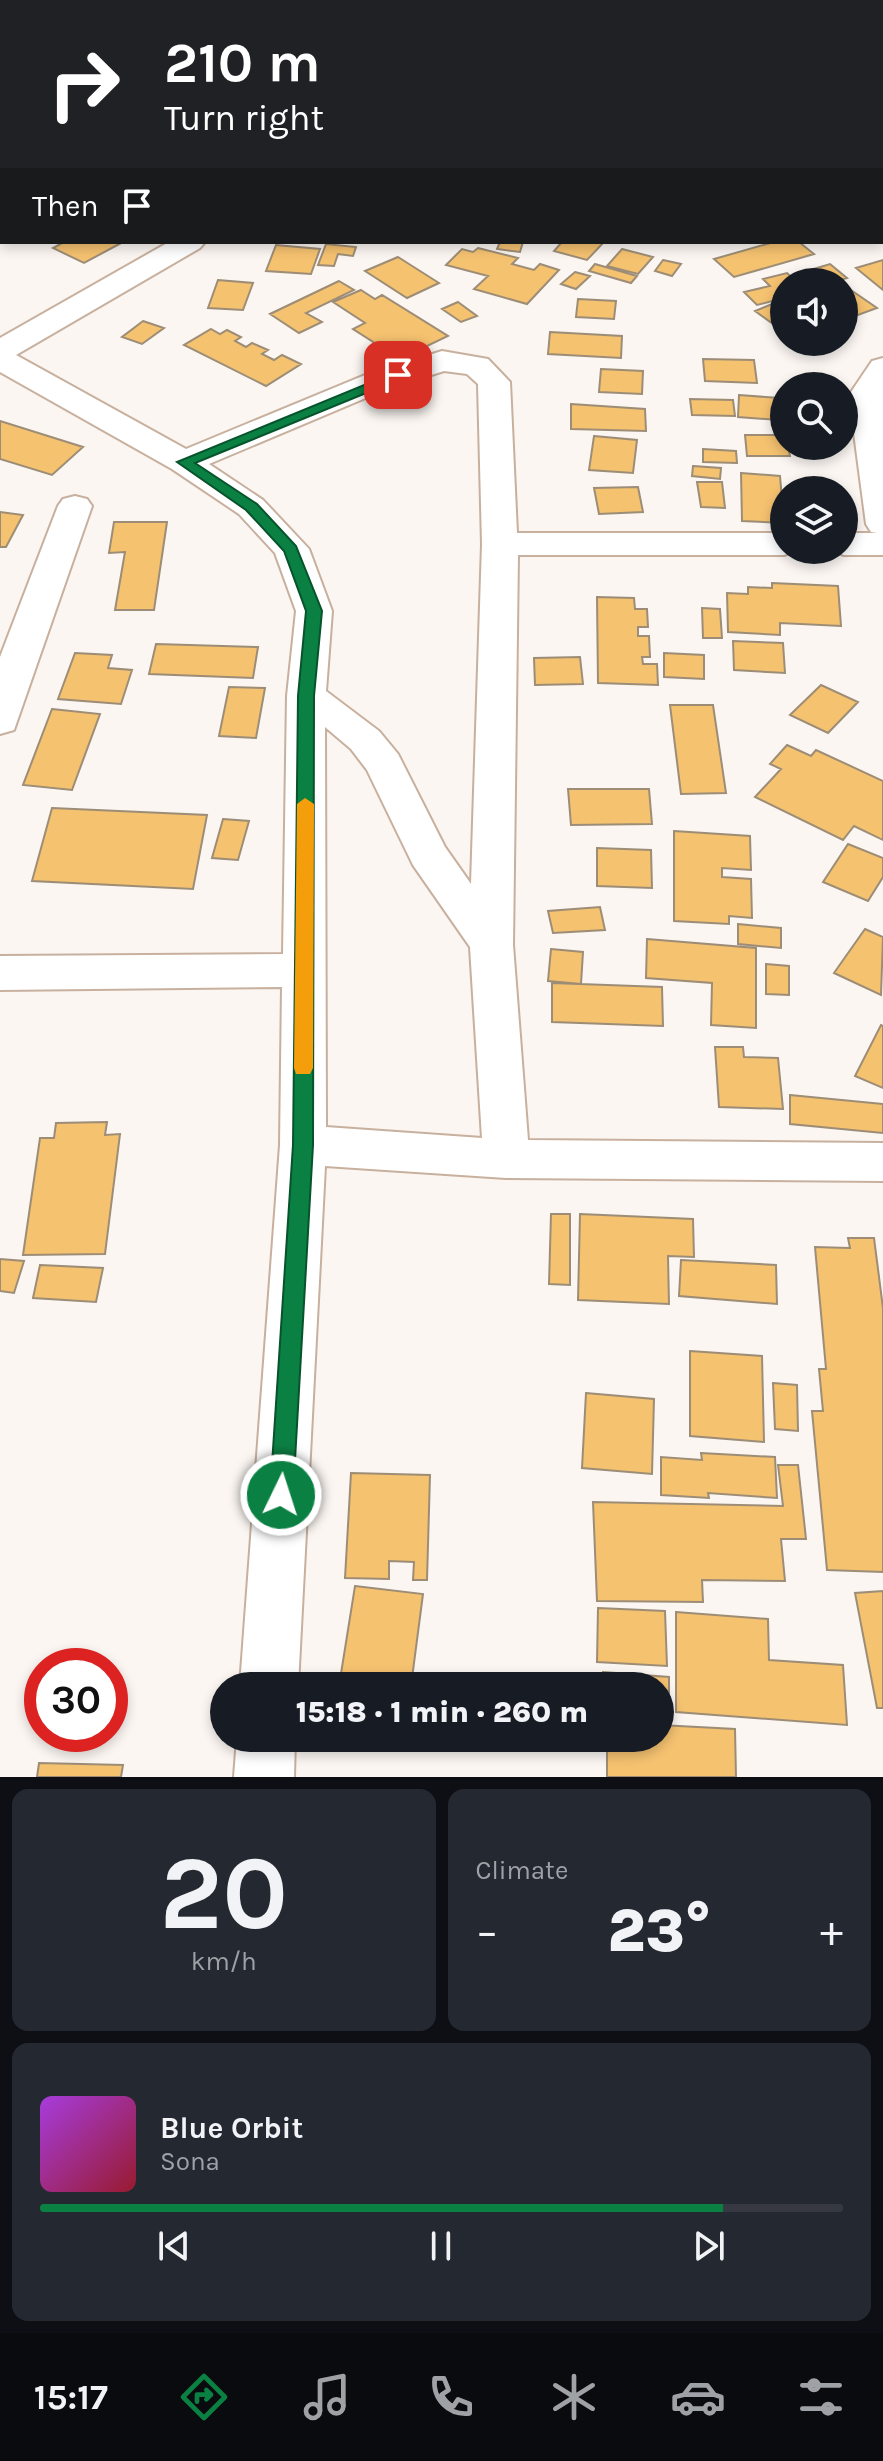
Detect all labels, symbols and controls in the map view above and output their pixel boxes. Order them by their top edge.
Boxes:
text: 210 m [164,30,321,95]
icon: right [32,32,136,136]
text: Turn right [164,97,324,139]
icon: arrive [115,184,159,228]
text: Then [32,188,99,224]
map controls [770,268,858,564]
button: sound [770,268,858,356]
pin [364,341,432,409]
icon: arrive [376,353,420,397]
button: search [770,372,858,460]
button: layers [770,476,858,564]
position arrow [239,1453,323,1537]
speed limit sign: 30 [24,1648,128,1752]
text: 15:18 · 1 min · 260 m [296,1694,588,1730]
text: 20 [159,1833,288,1954]
text: Climate [476,1855,568,1886]
text: 23° [607,1896,711,1966]
text: − [476,1906,499,1957]
text: + [820,1906,843,1957]
text: km/h [191,1946,257,1977]
text: Blue Orbit [160,2110,303,2146]
text: Sona [160,2146,220,2177]
icon: previous [152,2224,196,2268]
icon: pause [419,2224,463,2268]
icon: next [687,2224,731,2268]
icon: directions [176,2369,232,2425]
icon: music [299,2369,355,2425]
icon: phone [423,2369,479,2425]
icon: climate [546,2369,602,2425]
icon: car [670,2369,726,2425]
icon: filters [793,2369,849,2425]
text: 15:17 [34,2376,108,2418]

